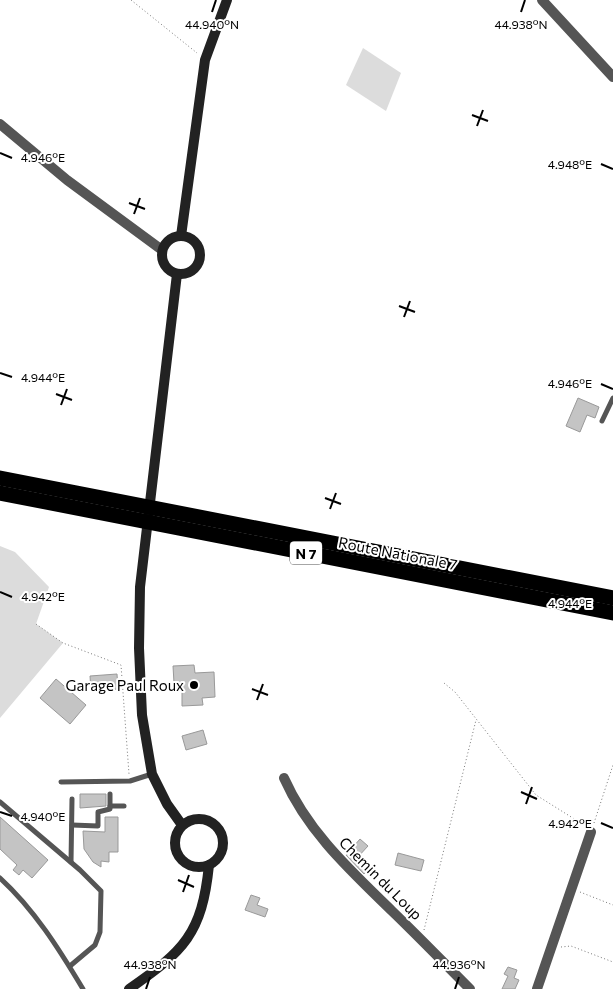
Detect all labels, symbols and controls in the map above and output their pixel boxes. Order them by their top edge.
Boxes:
text: 44.940°N [185,17,239,31]
text: 44.938°N [495,17,548,31]
text: 4.946°E [21,150,65,164]
text: 4.948°E [548,157,592,171]
text: 4.944°E [21,370,65,384]
text: 4.946°E [548,376,592,390]
street label: Route Nationale 7 [337,533,459,573]
road number: N 7 [290,542,322,564]
text: 4.942°E [21,589,65,603]
text: 4.944°E [548,596,592,610]
place label: Garage Paul Roux [66,676,184,694]
marker: Garage Paul Roux [188,679,200,691]
text: 4.940°E [21,809,65,823]
text: 4.942°E [548,816,592,830]
street label: Chemin du Loup [336,833,426,923]
text: 44.938°N [124,957,177,971]
text: 44.936°N [433,957,486,971]

